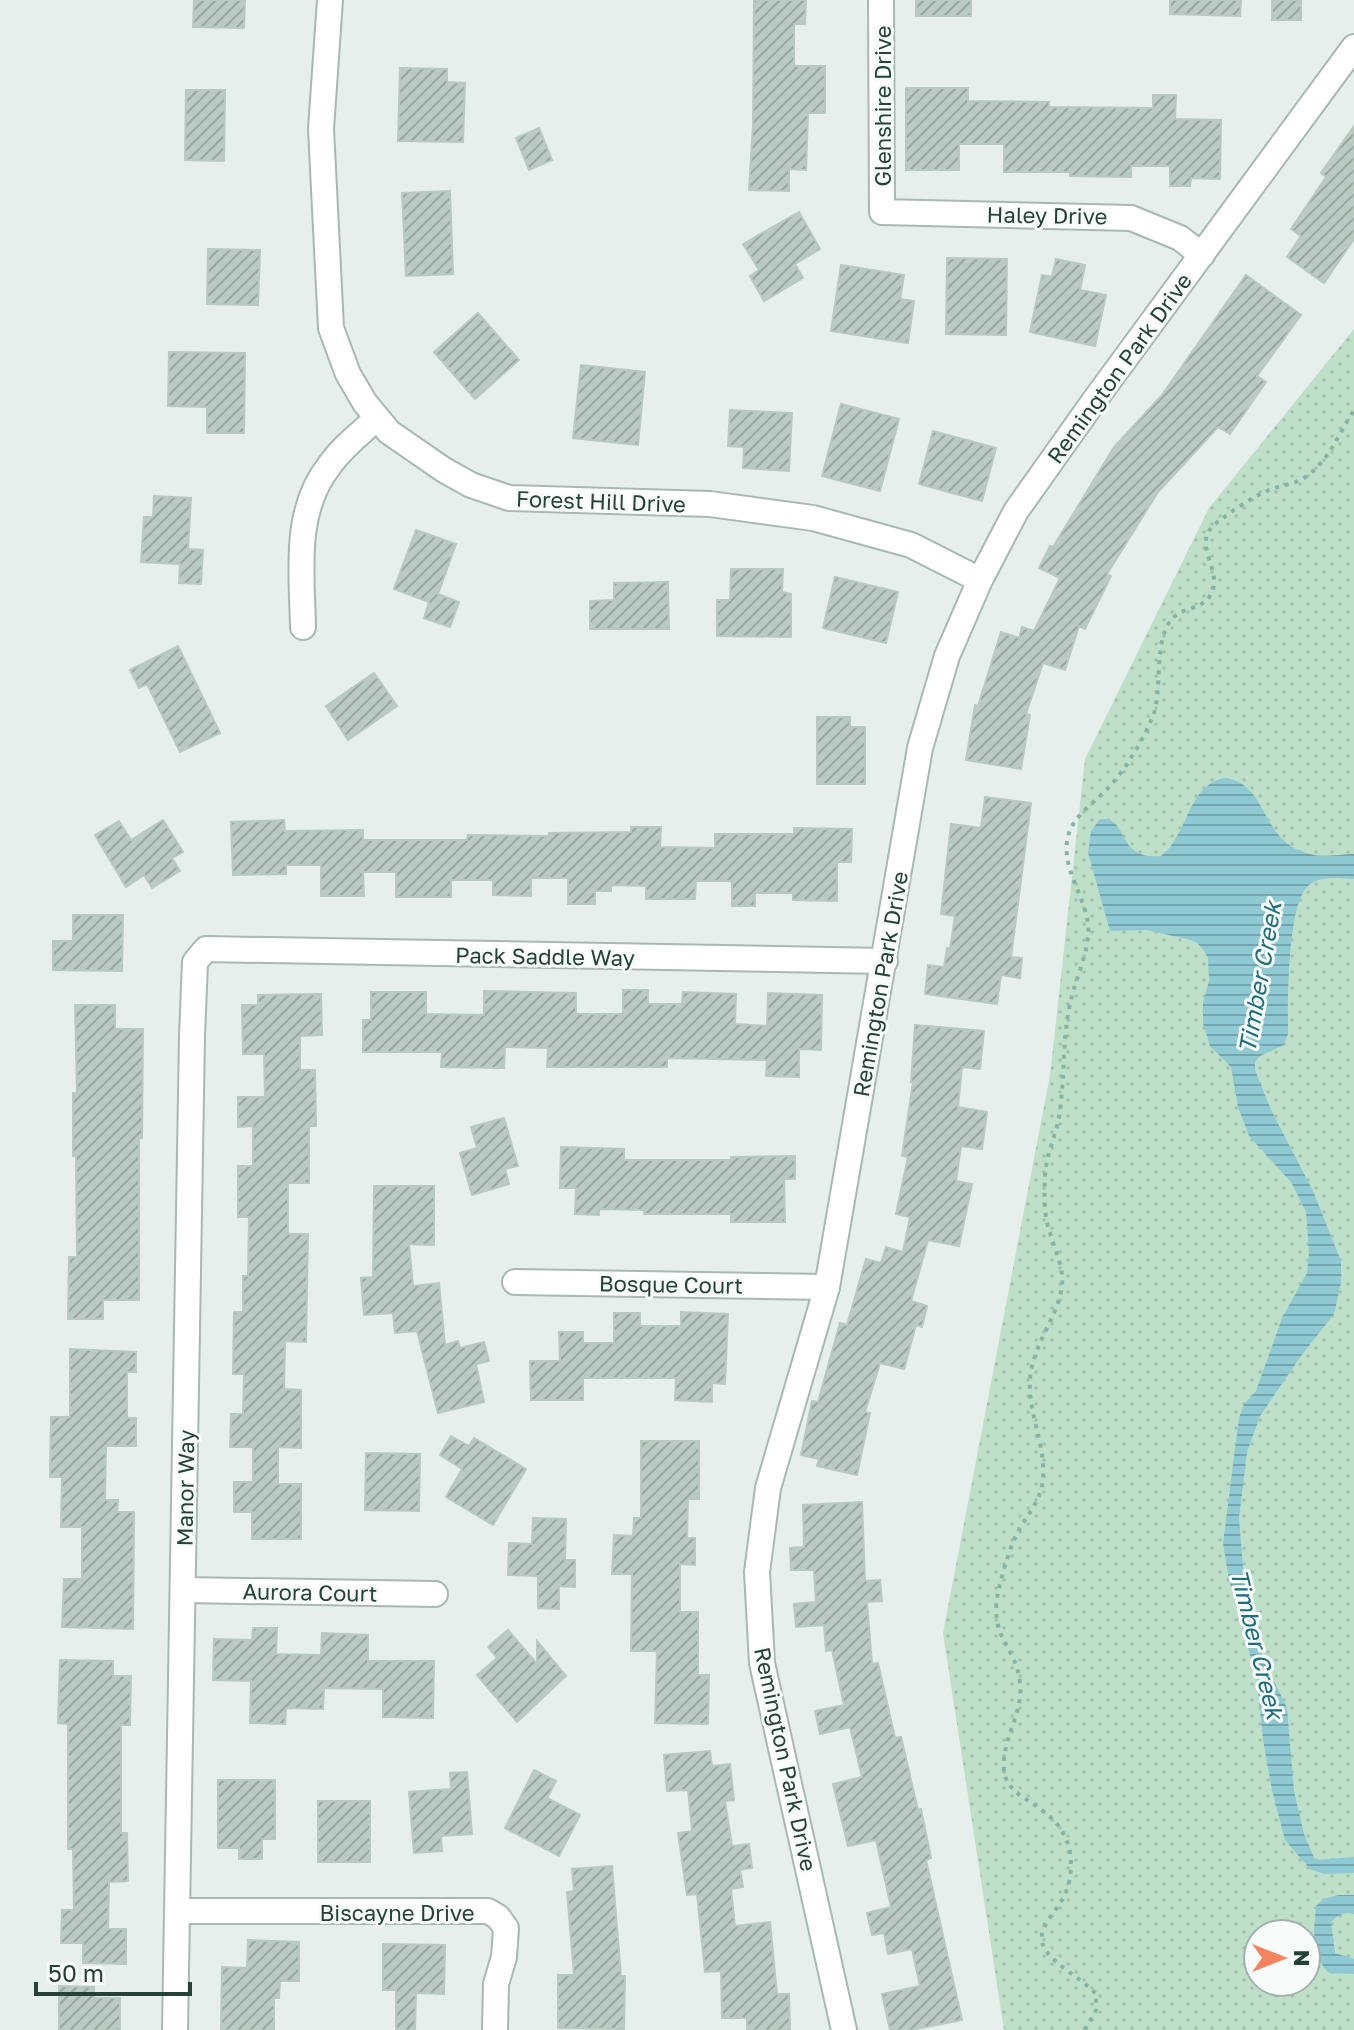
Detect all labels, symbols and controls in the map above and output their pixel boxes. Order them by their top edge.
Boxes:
street label: Glenshire Drive [869,26,896,186]
street label: Haley Drive [986,200,1108,230]
street label: Remington Park Drive [1041,268,1197,468]
street label: Forest Hill Drive [516,485,686,517]
street label: Remington Park Drive [847,869,913,1099]
water label: Timber Creek [1231,897,1287,1055]
street label: Pack Saddle Way [455,941,635,971]
street label: Bosque Court [599,1269,743,1299]
street label: Manor Way [170,1429,200,1547]
water label: Timber Creek [1225,1566,1291,1724]
street label: Aurora Court [242,1577,378,1607]
street label: Remington Park Drive [749,1644,823,1874]
street label: Biscayne Drive [320,1899,474,1926]
north arrow [1242,1918,1322,1998]
scale bar [36,1946,190,1996]
text: N [1289,1950,1316,1966]
text: 50 m [48,1958,104,1987]

